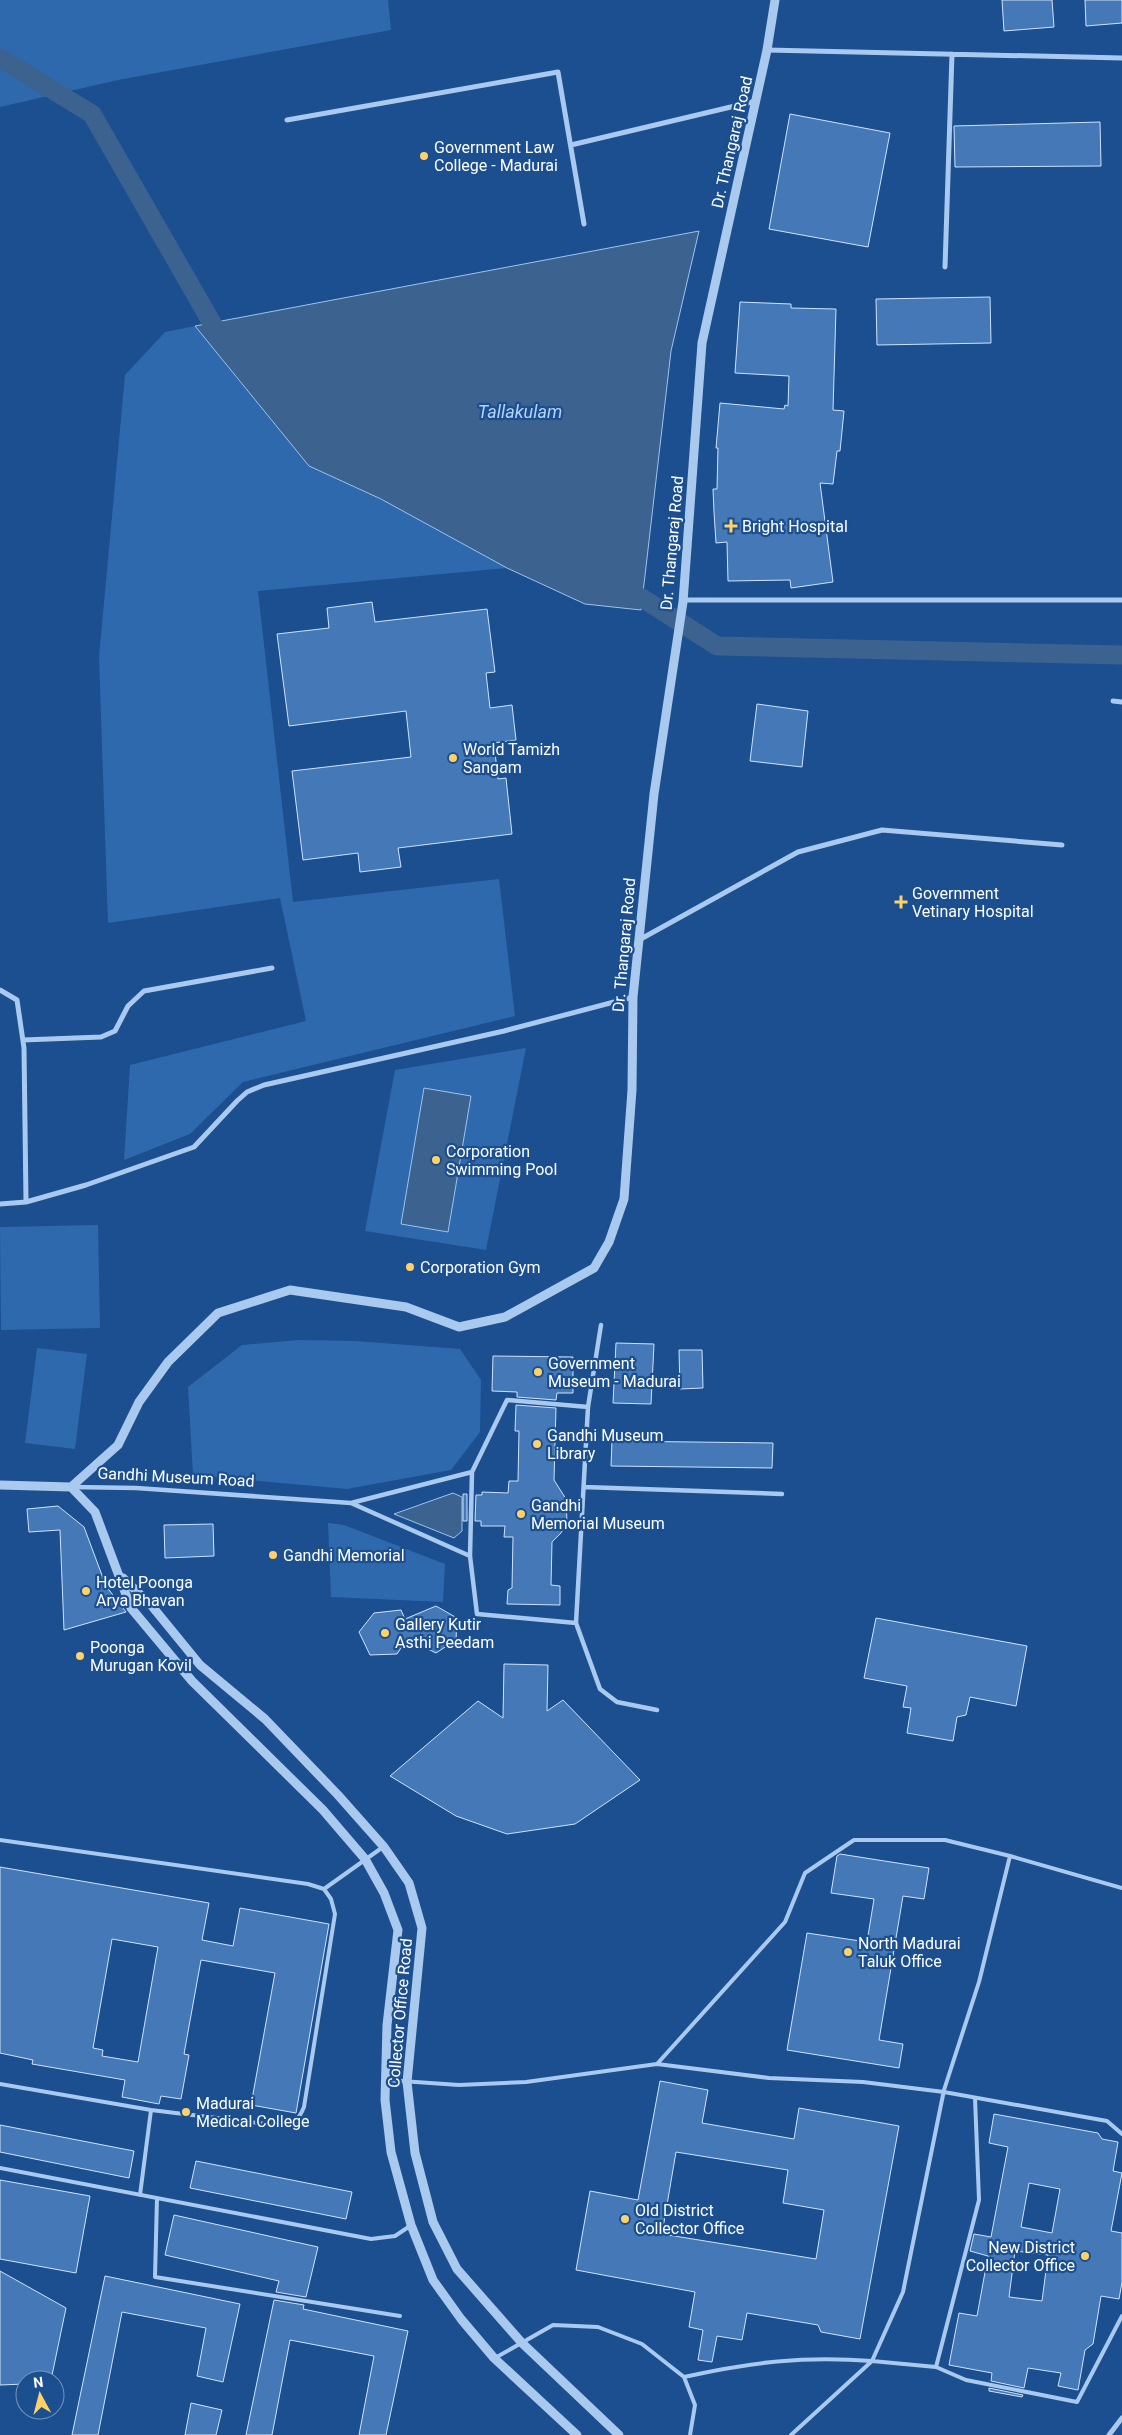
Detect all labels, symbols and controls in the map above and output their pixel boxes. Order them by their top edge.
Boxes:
street label: Dr. Thangaraj Road [708,74,756,210]
place label: Government Law College - Madurai [434,138,558,175]
marker: Government Law College - Madurai [418,150,430,162]
water label: Tallakulam [478,401,562,422]
street label: Dr. Thangaraj Road [657,475,687,611]
place label: Bright Hospital [742,517,848,536]
marker: Bright Hospital [724,519,738,533]
place label: World Tamizh Sangam [463,740,560,777]
marker: World Tamizh Sangam [447,752,459,764]
street label: Dr. Thangaraj Road [609,877,639,1013]
place label: Government Vetinary Hospital [912,884,1034,921]
marker: Government Vetinary Hospital [894,895,908,909]
place label: Corporation Swimming Pool [446,1142,557,1179]
marker: Corporation Swimming Pool [430,1154,442,1166]
place label: Corporation Gym [420,1258,540,1277]
marker: Corporation Gym [404,1261,416,1273]
place label: Government Museum - Madurai [548,1354,681,1391]
marker: Government Museum - Madurai [532,1366,544,1378]
place label: Gandhi Museum Library [547,1426,664,1463]
marker: Gandhi Museum Library [531,1438,543,1450]
street label: Gandhi Museum Road [97,1463,255,1491]
place label: Gandhi Memorial Museum [531,1496,665,1533]
marker: Gandhi Memorial Museum [515,1508,527,1520]
place label: Gandhi Memorial [283,1546,405,1565]
marker: Gandhi Memorial [267,1549,279,1561]
place label: Hotel Poonga Arya Bhavan [96,1573,193,1610]
marker: Hotel Poonga Arya Bhavan [80,1585,92,1597]
place label: Gallery Kutir Asthi Peedam [395,1615,494,1652]
marker: Gallery Kutir Asthi Peedam [379,1627,391,1639]
place label: Poonga Murugan Kovil [90,1638,192,1675]
marker: Poonga Murugan Kovil [74,1650,86,1662]
place label: North Madurai Taluk Office [858,1934,961,1971]
street label: Collector Office Road [384,1937,416,2089]
marker: North Madurai Taluk Office [842,1946,854,1958]
place label: Madurai Medical College [196,2094,310,2131]
marker: Madurai Medical College [180,2106,192,2118]
place label: Old District Collector Office [635,2201,744,2238]
marker: Old District Collector Office [619,2213,631,2225]
place label: New District Collector Office [966,2238,1075,2275]
marker: New District Collector Office [1079,2250,1091,2262]
north arrow [15,2370,65,2420]
text: N [33,2374,44,2391]

